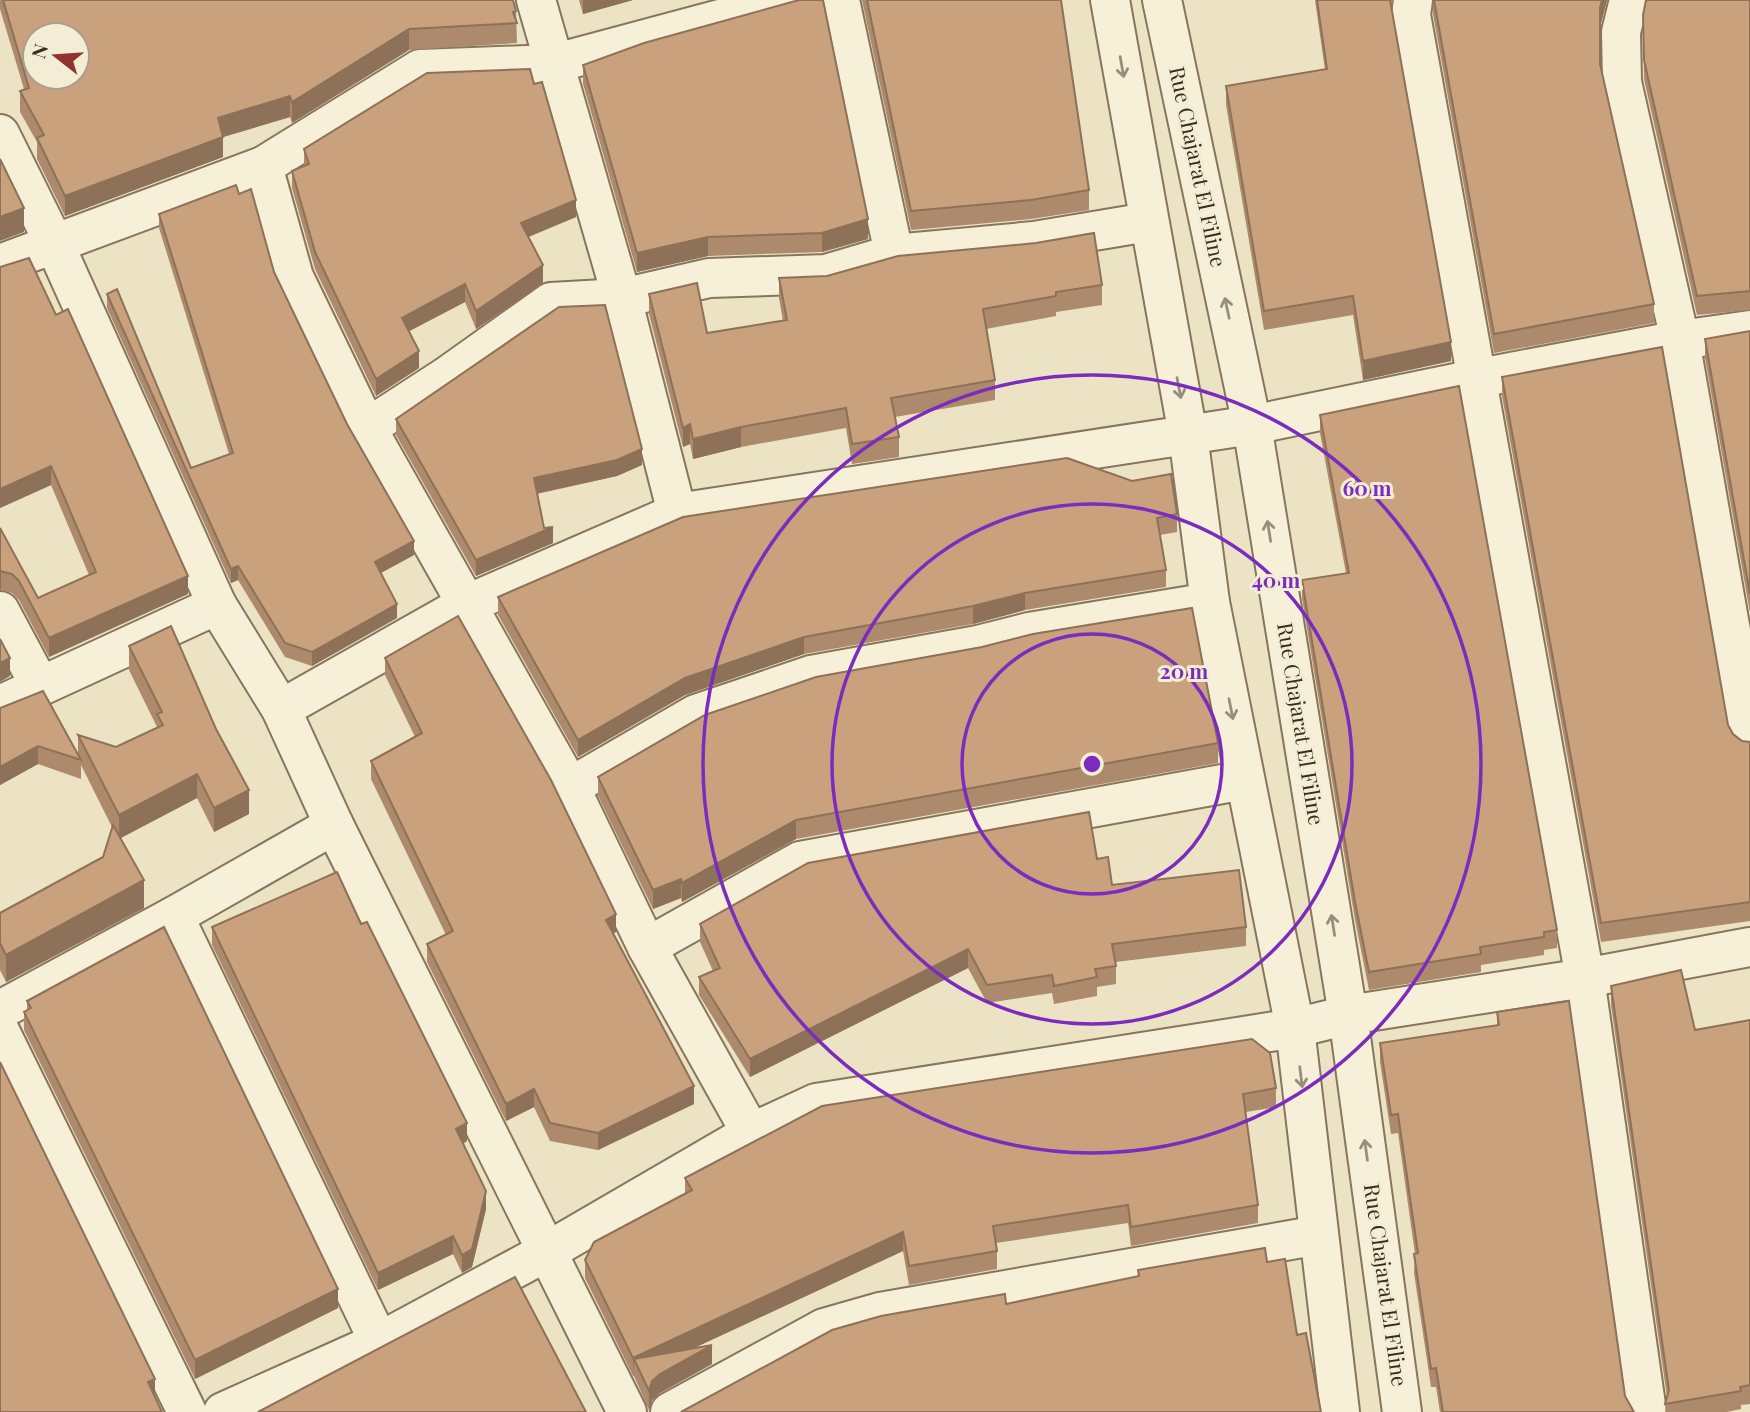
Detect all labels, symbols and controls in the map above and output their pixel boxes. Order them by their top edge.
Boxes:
north arrow [21,21,91,91]
text: N [24,40,53,61]
one-way arrow [1116,55,1129,78]
street label: Rue Chajarat El Filine [1164,64,1234,270]
one-way arrow [1220,297,1234,320]
one-way arrow [1173,376,1187,399]
text: 60 m [1342,473,1392,501]
one-way arrow [1262,520,1275,543]
text: 40 m [1252,565,1300,593]
street label: Rue Chajarat El Filine [1272,620,1332,827]
text: 20 m [1160,656,1208,684]
one-way arrow [1224,697,1238,720]
centre of rings [1080,752,1104,776]
one-way arrow [1326,914,1339,937]
one-way arrow [1294,1065,1307,1087]
one-way arrow [1359,1139,1372,1162]
street label: Rue Chajarat El Filine [1359,1181,1415,1388]

